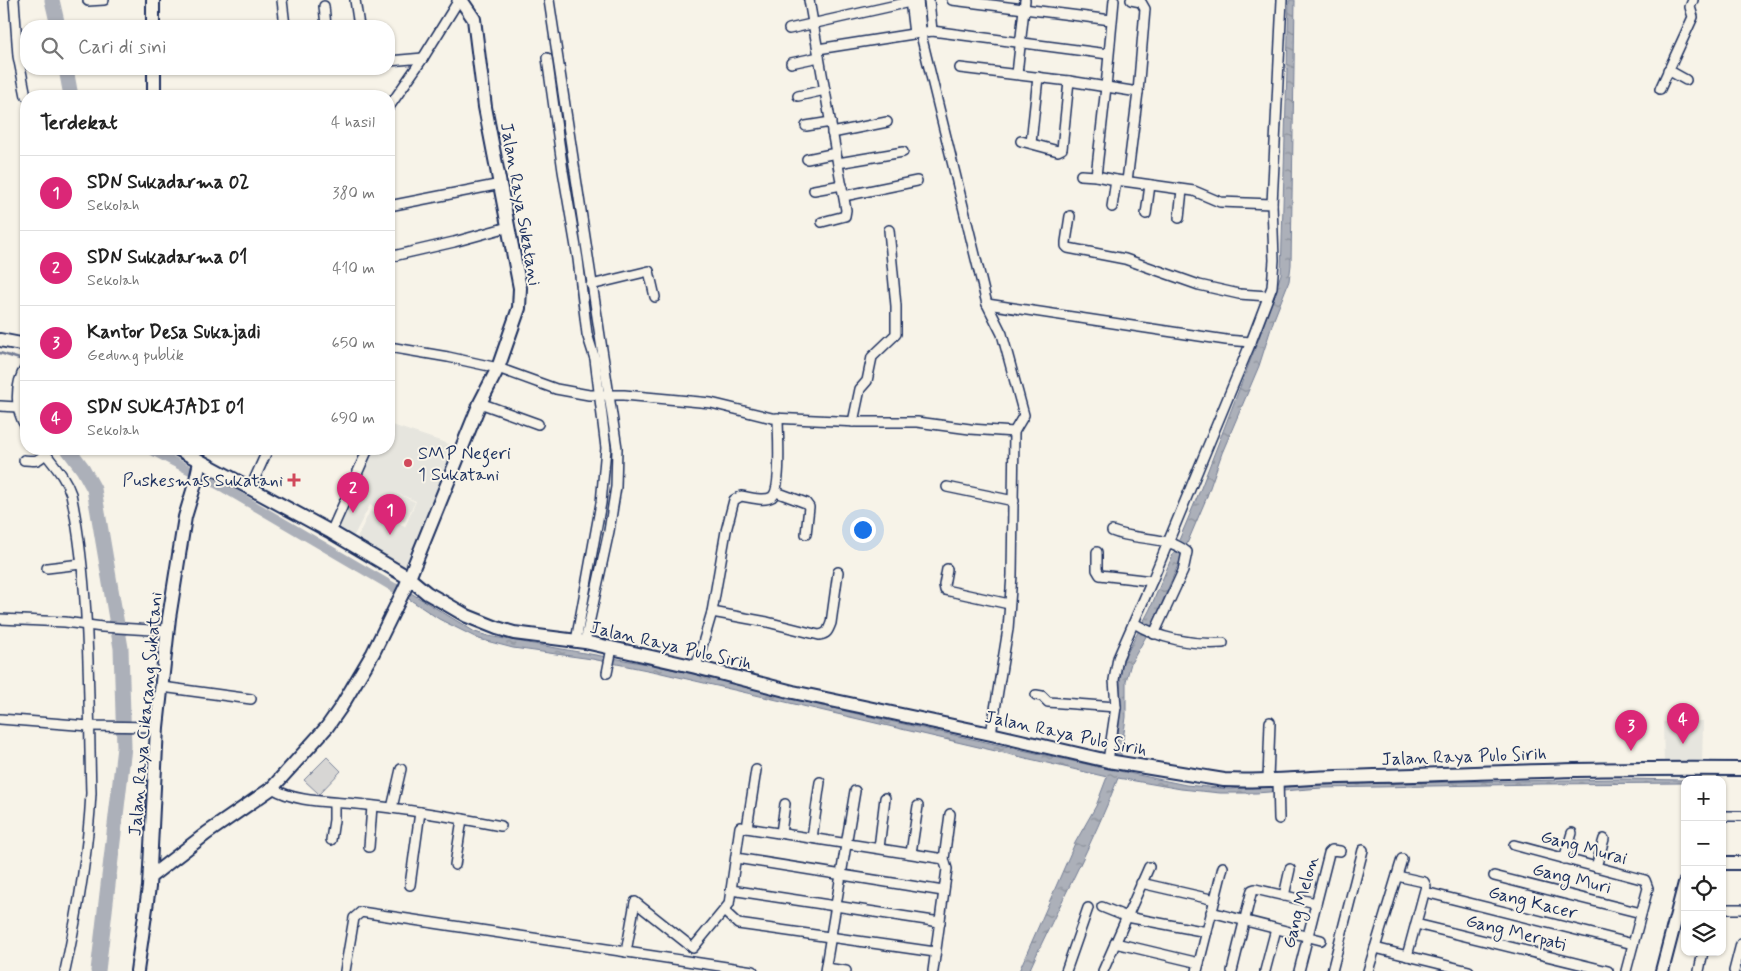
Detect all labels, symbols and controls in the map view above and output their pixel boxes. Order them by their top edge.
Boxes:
search box [20,20,395,75]
icon: search [38,34,66,62]
text: Cari di sini [78,35,166,60]
text: Terdekat [40,109,118,137]
text: 4 hasil [331,112,375,133]
street label: Jalan Raya Sukatani [494,120,546,288]
text: SDN Sukadarma 02 [87,170,249,195]
text: 1 [52,183,60,204]
text: 380 m [332,183,375,204]
text: Sekolah [87,195,140,216]
text: SDN Sukadarma 01 [87,245,248,270]
text: 2 [52,258,60,279]
text: 410 m [332,258,375,279]
text: Sekolah [87,270,140,291]
text: Kantor Desa Sukajadi [87,320,261,345]
text: 3 [52,333,60,354]
text: 650 m [332,333,375,354]
text: Gedung publik [87,345,184,366]
text: SDN SUKAJADI 01 [87,395,244,420]
text: 4 [51,408,61,429]
text: 690 m [331,408,375,429]
text: Sekolah [87,420,140,441]
place label: SMP Negeri 1 Sukatani [418,442,511,487]
marker: SMP Negeri 1 Sukatani [402,457,414,469]
place label: Puskesmas Sukatani [123,469,283,493]
pin: 2 [337,472,369,513]
marker: Puskesmas Sukatani [287,473,301,487]
pin: 1 [374,494,406,535]
your location [850,517,876,543]
street label: Jalan Raya Cikarang Sukatani [123,591,169,837]
street label: Jalan Raya Pulo Sirih [587,616,754,676]
pin: 4 [1667,703,1699,744]
street label: Jalan Raya Pulo Sirih [982,705,1149,763]
pin: 3 [1615,710,1647,751]
street label: Jalan Raya Pulo Sirih [1381,742,1547,772]
map controls [1681,776,1726,956]
button: + [1681,776,1726,821]
button: − [1681,821,1726,866]
street label: Gang Murai [1538,825,1630,872]
street label: Gang Melon [1277,853,1326,951]
street label: Gang Muri [1530,858,1614,901]
button: locate [1681,866,1726,911]
street label: Gang Kacer [1486,880,1580,927]
street label: Gang Merpati [1463,909,1569,958]
button: layers [1681,911,1726,956]

